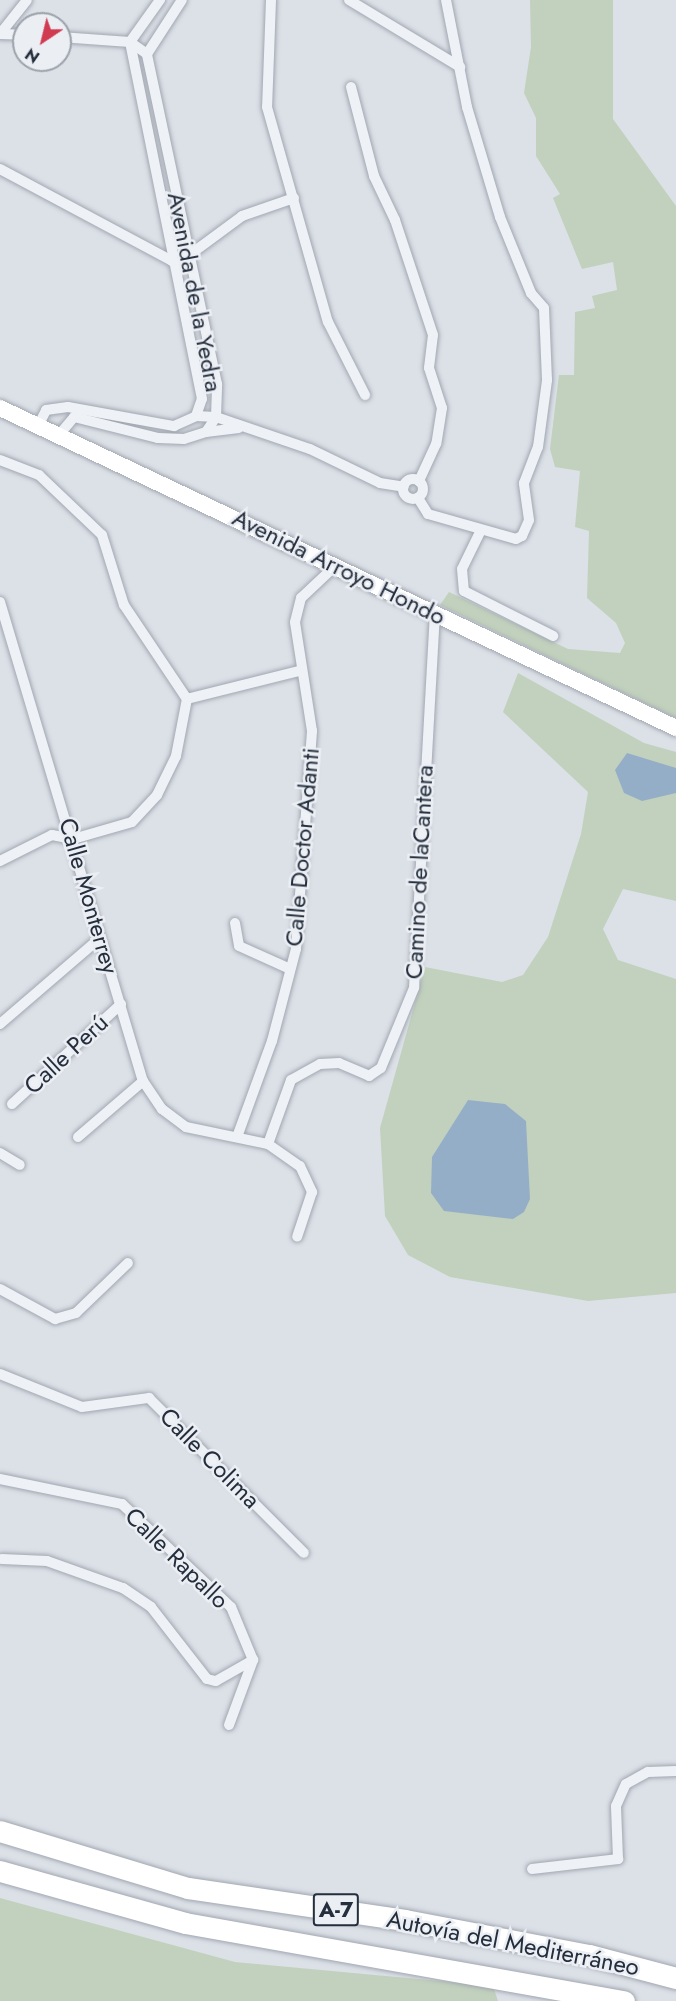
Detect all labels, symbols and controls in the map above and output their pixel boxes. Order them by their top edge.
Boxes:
north arrow [12,12,72,72]
text: N [21,42,44,69]
street label: Avenida de la Yedra [162,190,228,394]
street label: Avenida Arroyo Hondo [228,503,450,631]
street label: Calle Doctor Adanti [279,746,325,948]
street label: Camino de laCantera [399,764,439,980]
street label: Calle Monterrey [53,815,125,977]
street label: Calle Perú [18,1008,114,1100]
street label: Calle Colima [154,1402,266,1514]
street label: Calle Rapallo [119,1501,235,1615]
road number: A-7 [312,1891,360,1929]
street label: Autovía del Mediterráneo [384,1904,642,1982]

